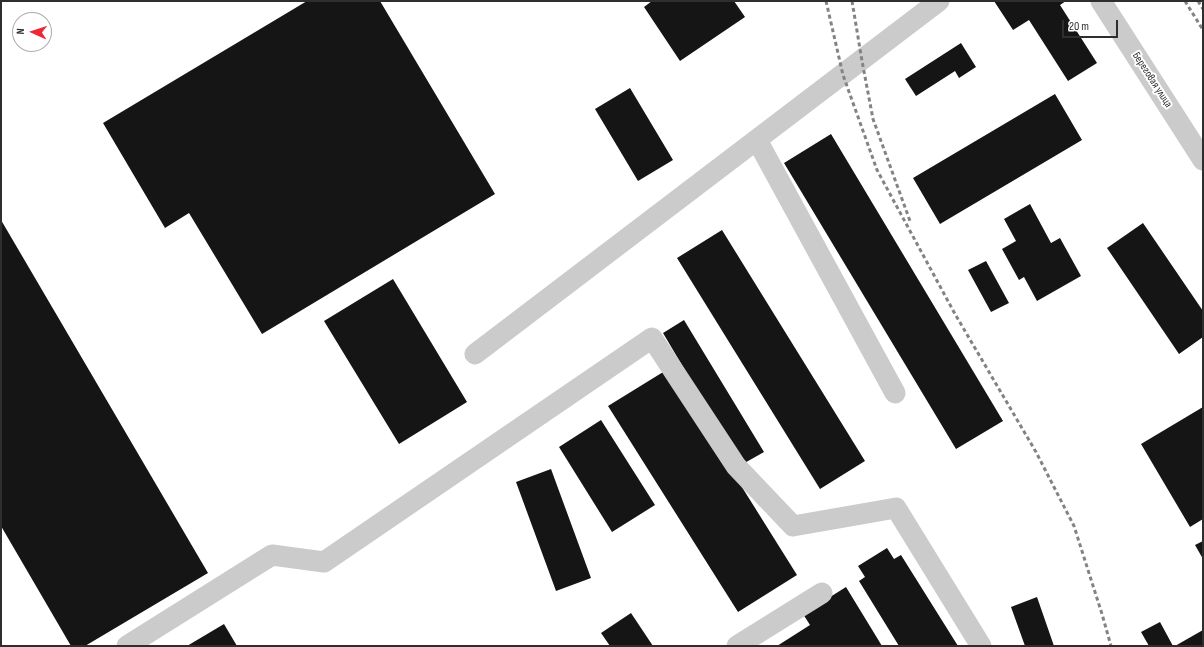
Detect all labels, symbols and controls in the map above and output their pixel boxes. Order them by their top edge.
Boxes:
north arrow [12,12,52,52]
scale bar [1064,12,1120,38]
text: 20 m [1069,19,1089,34]
text: N [14,28,27,35]
street label: Береговая улица [1129,50,1175,110]

